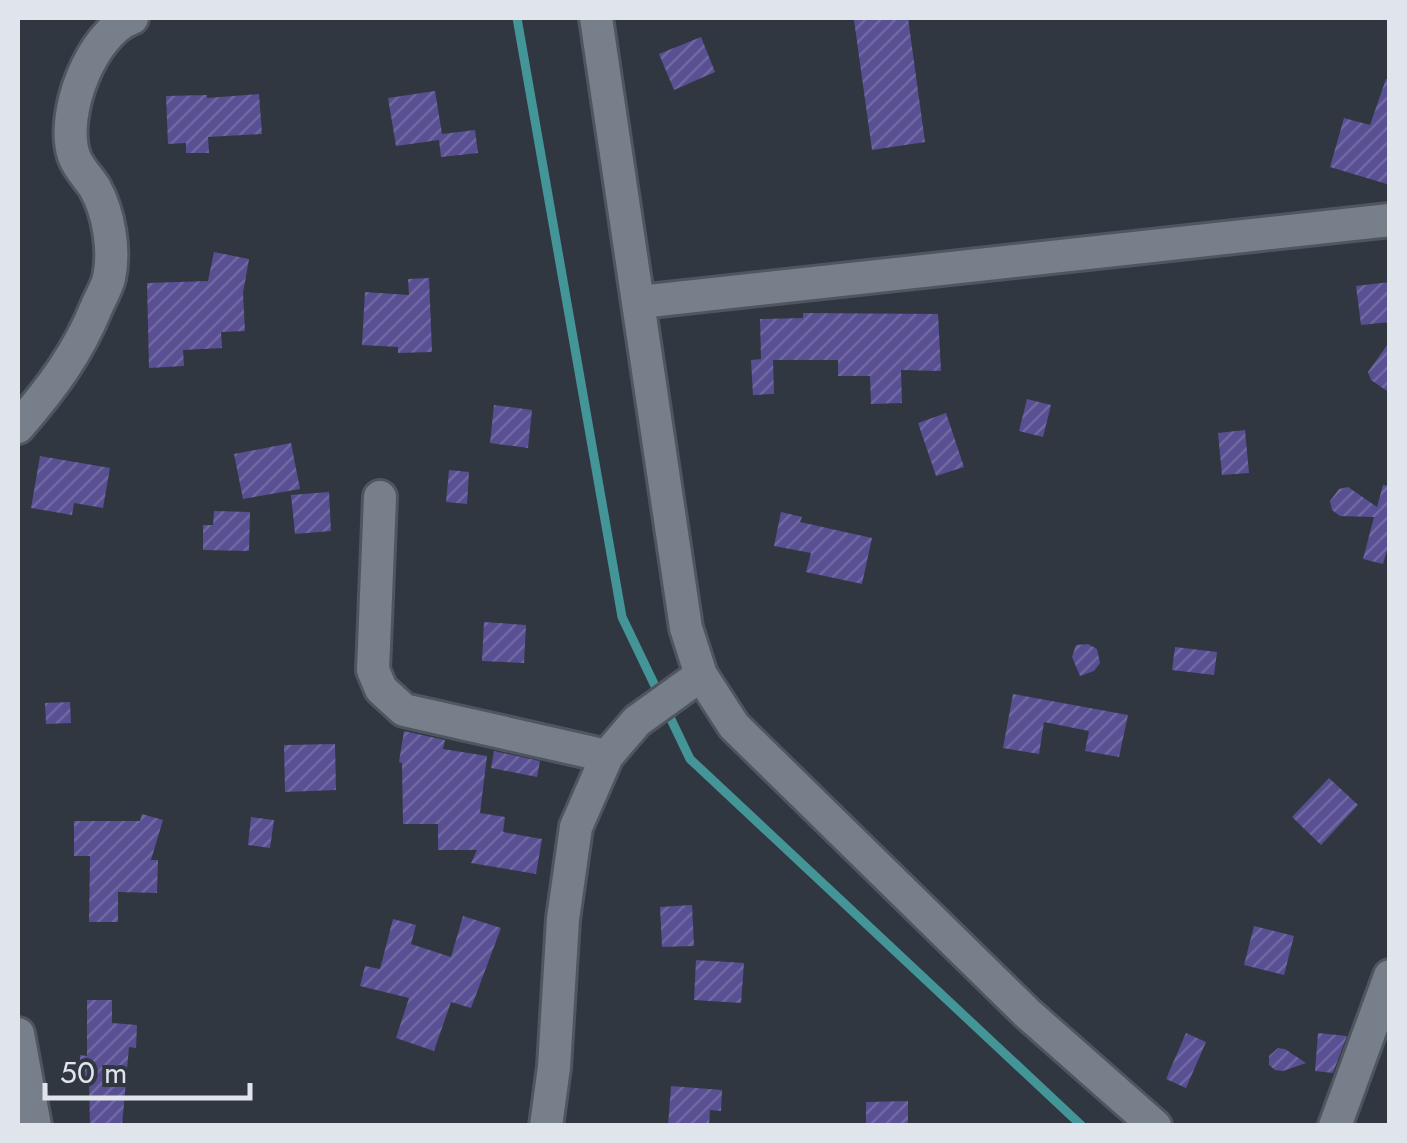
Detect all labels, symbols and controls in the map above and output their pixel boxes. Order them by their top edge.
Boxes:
scale bar [45,1038,250,1100]
text: 50 m [60,1051,127,1094]

